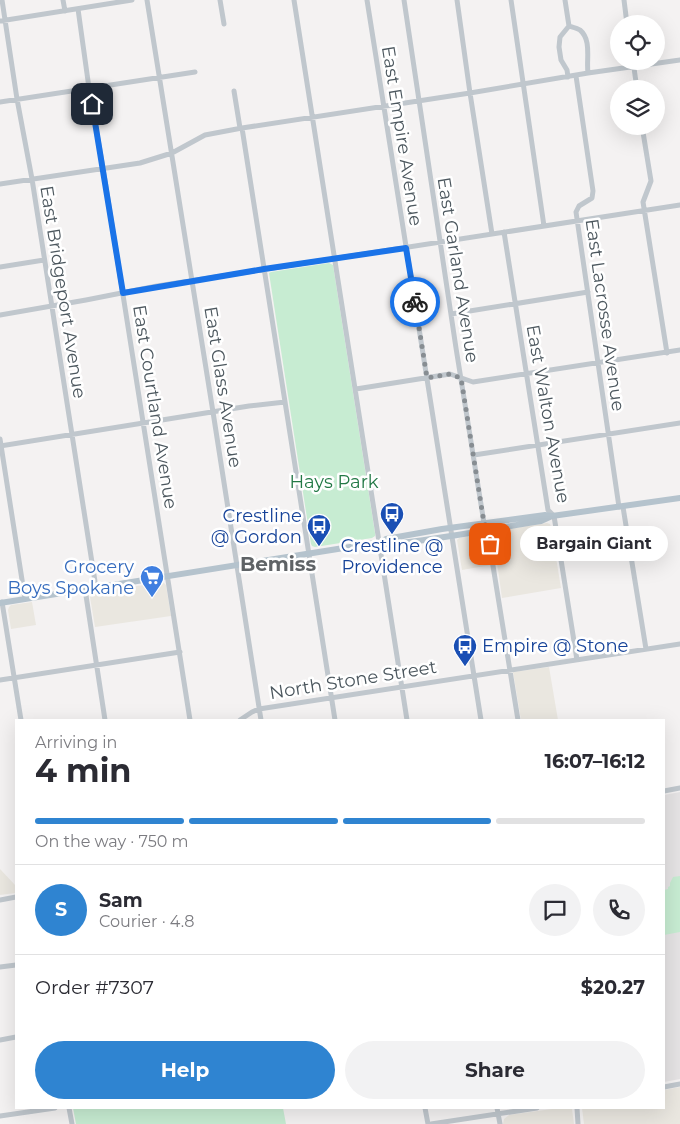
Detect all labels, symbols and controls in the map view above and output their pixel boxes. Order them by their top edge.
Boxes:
map controls [610,15,665,135]
button: locate [610,15,665,70]
street label: East Empire Avenue [377,44,427,228]
button: layers [610,80,665,135]
pin [71,83,113,125]
icon: home [78,90,106,118]
street label: East Garland Avenue [432,176,484,364]
street label: East Bridgeport Avenue [35,184,91,400]
street label: East Lacrosse Avenue [581,217,629,413]
courier [390,277,440,327]
icon: bike [401,288,429,316]
street label: East Courtland Avenue [128,303,182,511]
street label: East Glass Avenue [199,305,247,469]
street label: East Walton Avenue [521,323,575,505]
park label: Hays Park [289,471,379,493]
bus stop icon: Crestline @ Providence [379,501,405,535]
place label: Crestline @ Gordon [211,505,302,548]
bus stop icon: Crestline @ Gordon [306,513,332,547]
pin [469,523,511,565]
callout: Bargain Giant [520,526,668,562]
icon: bag [476,530,504,558]
text: Bargain Giant [536,534,652,553]
place label: Crestline @ Providence [341,535,443,578]
district label: Bemiss [240,552,316,576]
place label: Grocery Boys Spokane [7,556,134,599]
supermarket icon: Grocery Boys Spokane [139,564,165,598]
bus stop icon: Empire @ Stone [452,633,478,667]
place label: Empire @ Stone [482,635,629,657]
street label: North Stone Street [268,656,438,704]
text: Arriving in [35,733,117,752]
text: 16:07–16:12 [545,750,645,773]
text: 4 min [35,751,131,790]
text: On the way · 750 m [35,832,189,851]
button: chat [529,884,581,936]
button: phone [593,884,645,936]
text: Sam [99,889,143,912]
text: S [55,898,67,921]
text: Courier · 4.8 [99,912,195,931]
text: Order #7307 [35,976,154,999]
text: $20.27 [581,976,645,999]
button: Help [35,1041,335,1099]
button: Share [345,1041,645,1099]

